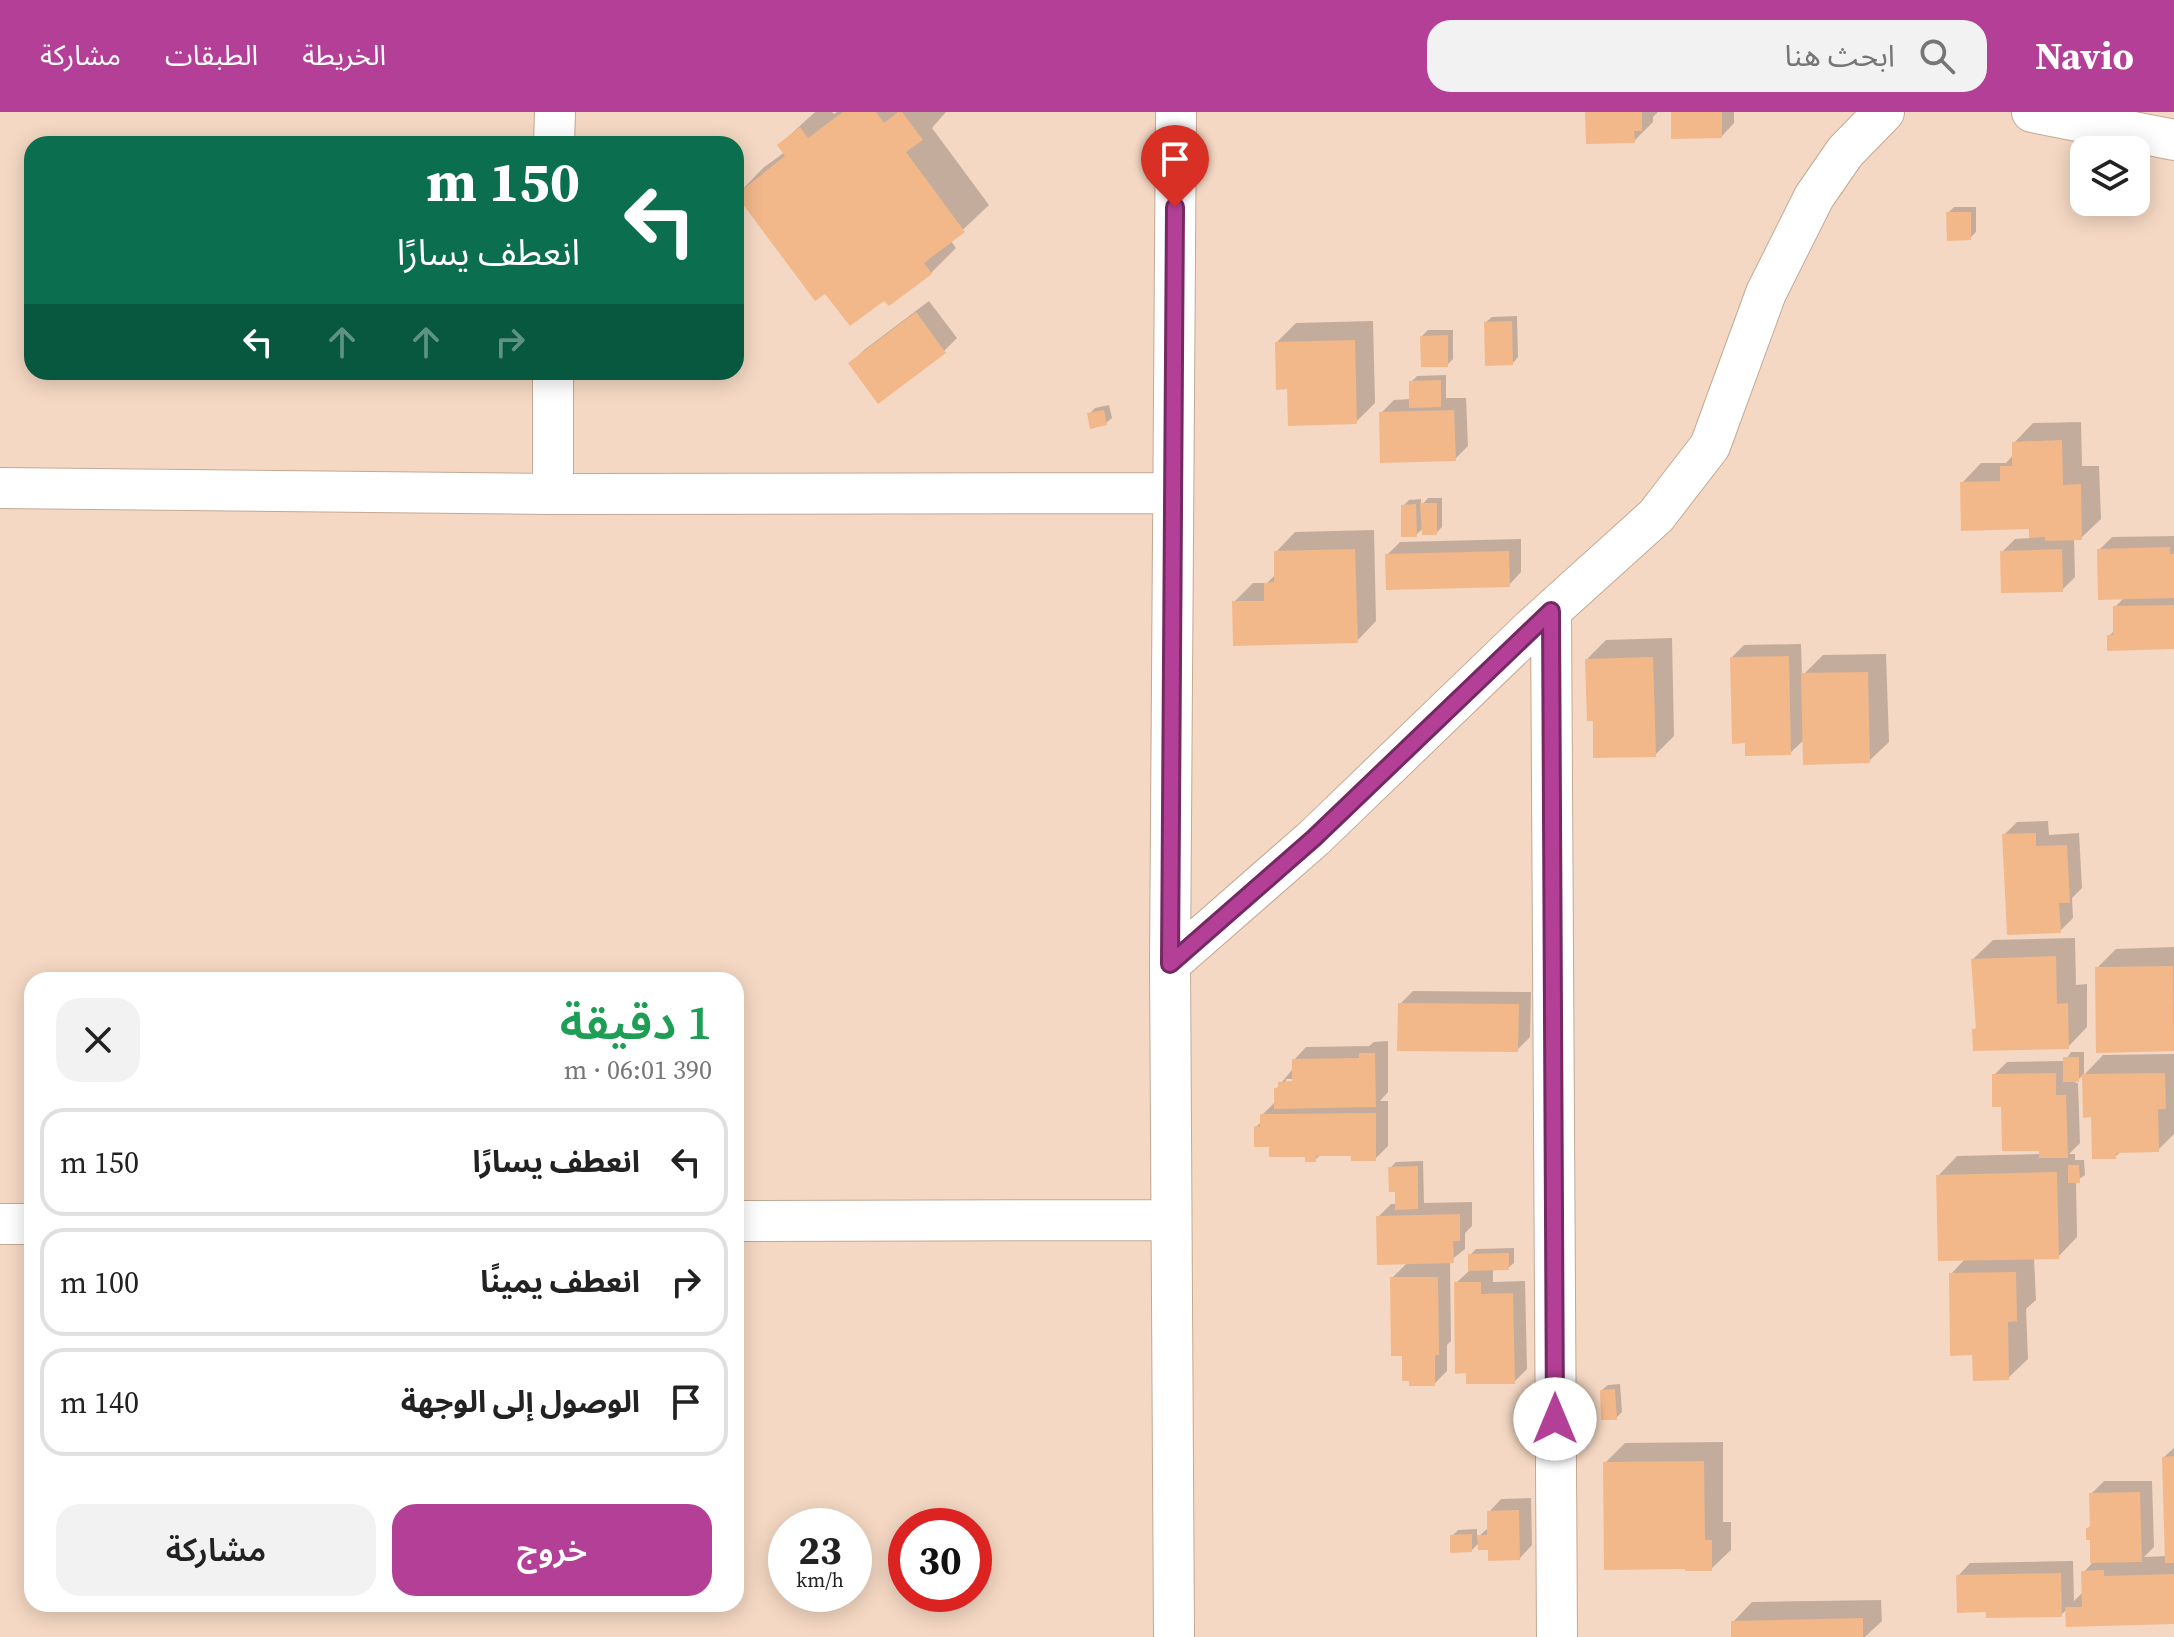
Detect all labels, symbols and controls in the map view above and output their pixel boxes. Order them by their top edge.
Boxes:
search box [1427,20,1987,92]
text: Navio [2035,30,2134,82]
icon: search [1915,34,1959,78]
text: ابحث هنا [1785,35,1895,76]
text: مشاركة [40,36,121,74]
text: الطبقات [165,36,258,74]
text: الخريطة [302,36,386,74]
pin [1141,125,1209,207]
map controls [2070,136,2150,216]
button: layers [2070,136,2150,216]
icon: arrive [1153,137,1197,181]
text: 150 m [426,143,580,220]
icon: left [608,168,712,272]
text: انعطف يسارًا [397,228,580,277]
icon: left [236,320,280,364]
icon: ahead [320,320,364,364]
icon: ahead [404,320,448,364]
icon: right [488,320,532,364]
text: 1 دقيقة [560,989,712,1055]
button: close [56,998,140,1082]
text: 390 m · 06:01 [564,1052,712,1088]
icon: left [664,1140,708,1184]
text: انعطف يسارًا [472,1141,640,1182]
text: 150 m [60,1142,139,1183]
icon: right [664,1260,708,1304]
text: انعطف يمينًا [480,1261,640,1302]
text: 100 m [60,1262,139,1303]
position arrow [1513,1377,1597,1461]
icon: arrive [664,1380,708,1424]
text: الوصول إلى الوجهة [401,1381,640,1422]
text: 140 m [60,1382,139,1423]
button: مشاركة [56,1504,376,1596]
button: خروج [392,1504,712,1596]
speed limit sign: 30 [888,1508,992,1612]
text: 23 [798,1523,842,1577]
text: km/h [796,1566,844,1594]

